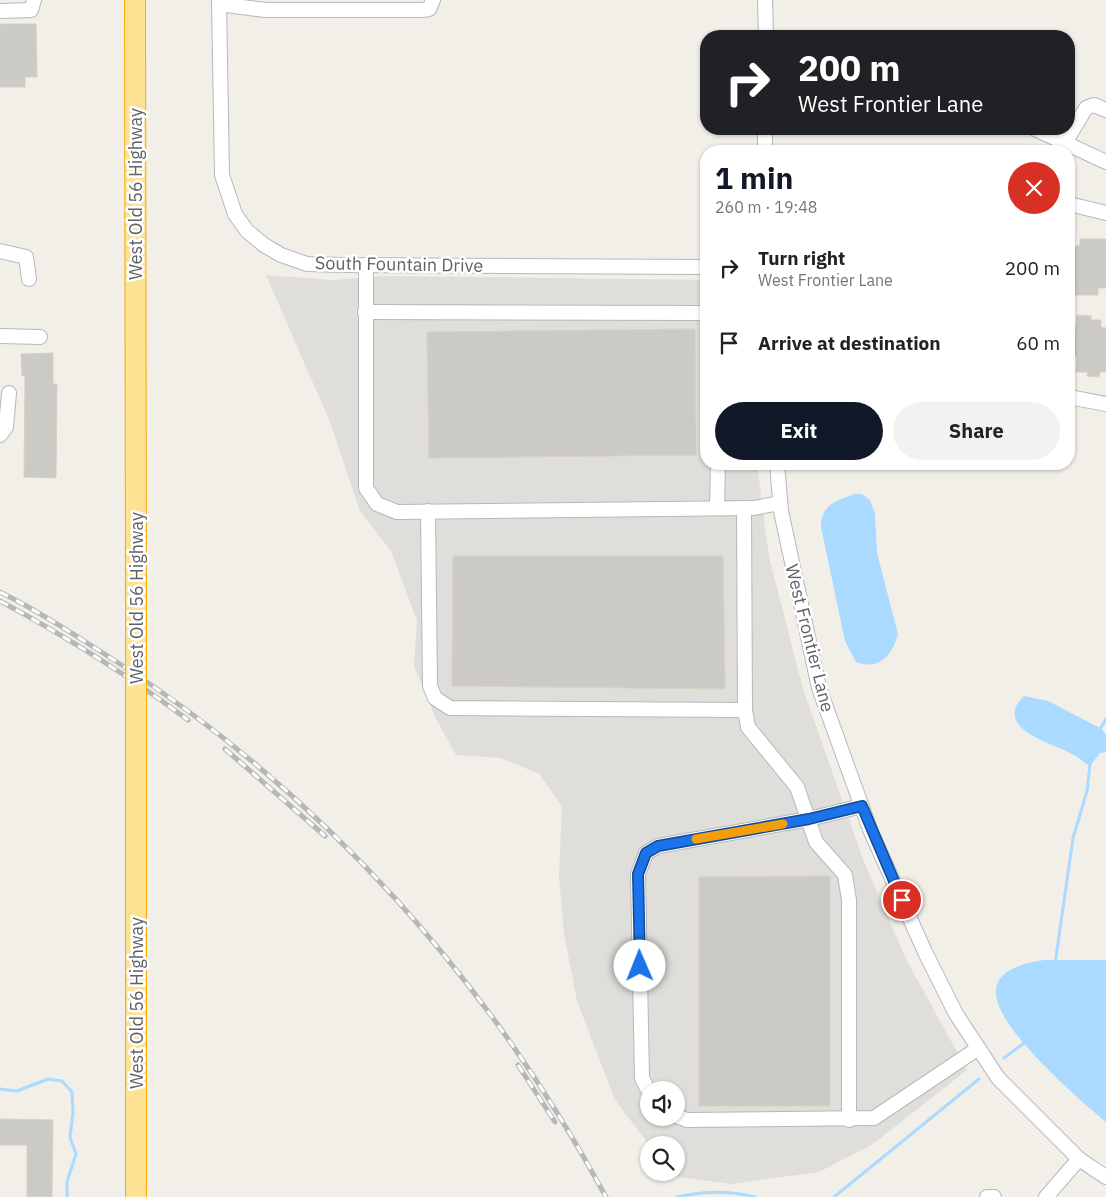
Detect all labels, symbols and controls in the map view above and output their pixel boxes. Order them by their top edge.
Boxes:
text: 200 m [798,45,901,91]
icon: right [715,50,780,115]
text: West Frontier Lane [798,89,983,118]
street label: West Old 56 Highway [124,108,147,280]
text: 1 min [715,158,793,197]
button: close [1008,162,1060,214]
text: 260 m · 19:48 [715,197,817,217]
text: Turn right [758,246,845,270]
street label: South Fountain Drive [315,251,483,277]
icon: right [715,254,743,282]
text: 200 m [1005,256,1060,280]
text: West Frontier Lane [758,270,893,290]
icon: arrive [715,329,743,357]
text: Arrive at destination [758,331,941,355]
text: 60 m [1016,331,1060,355]
button: Exit [715,402,883,460]
button: Share [893,402,1060,460]
street label: West Old 56 Highway [125,512,148,684]
street label: West Frontier Lane [780,562,840,714]
pin [881,879,923,921]
icon: arrive [888,886,916,914]
street label: West Old 56 Highway [125,917,148,1089]
position arrow [613,939,665,991]
map controls [640,1081,685,1181]
button: sound [640,1081,685,1126]
button: search [640,1136,685,1181]

